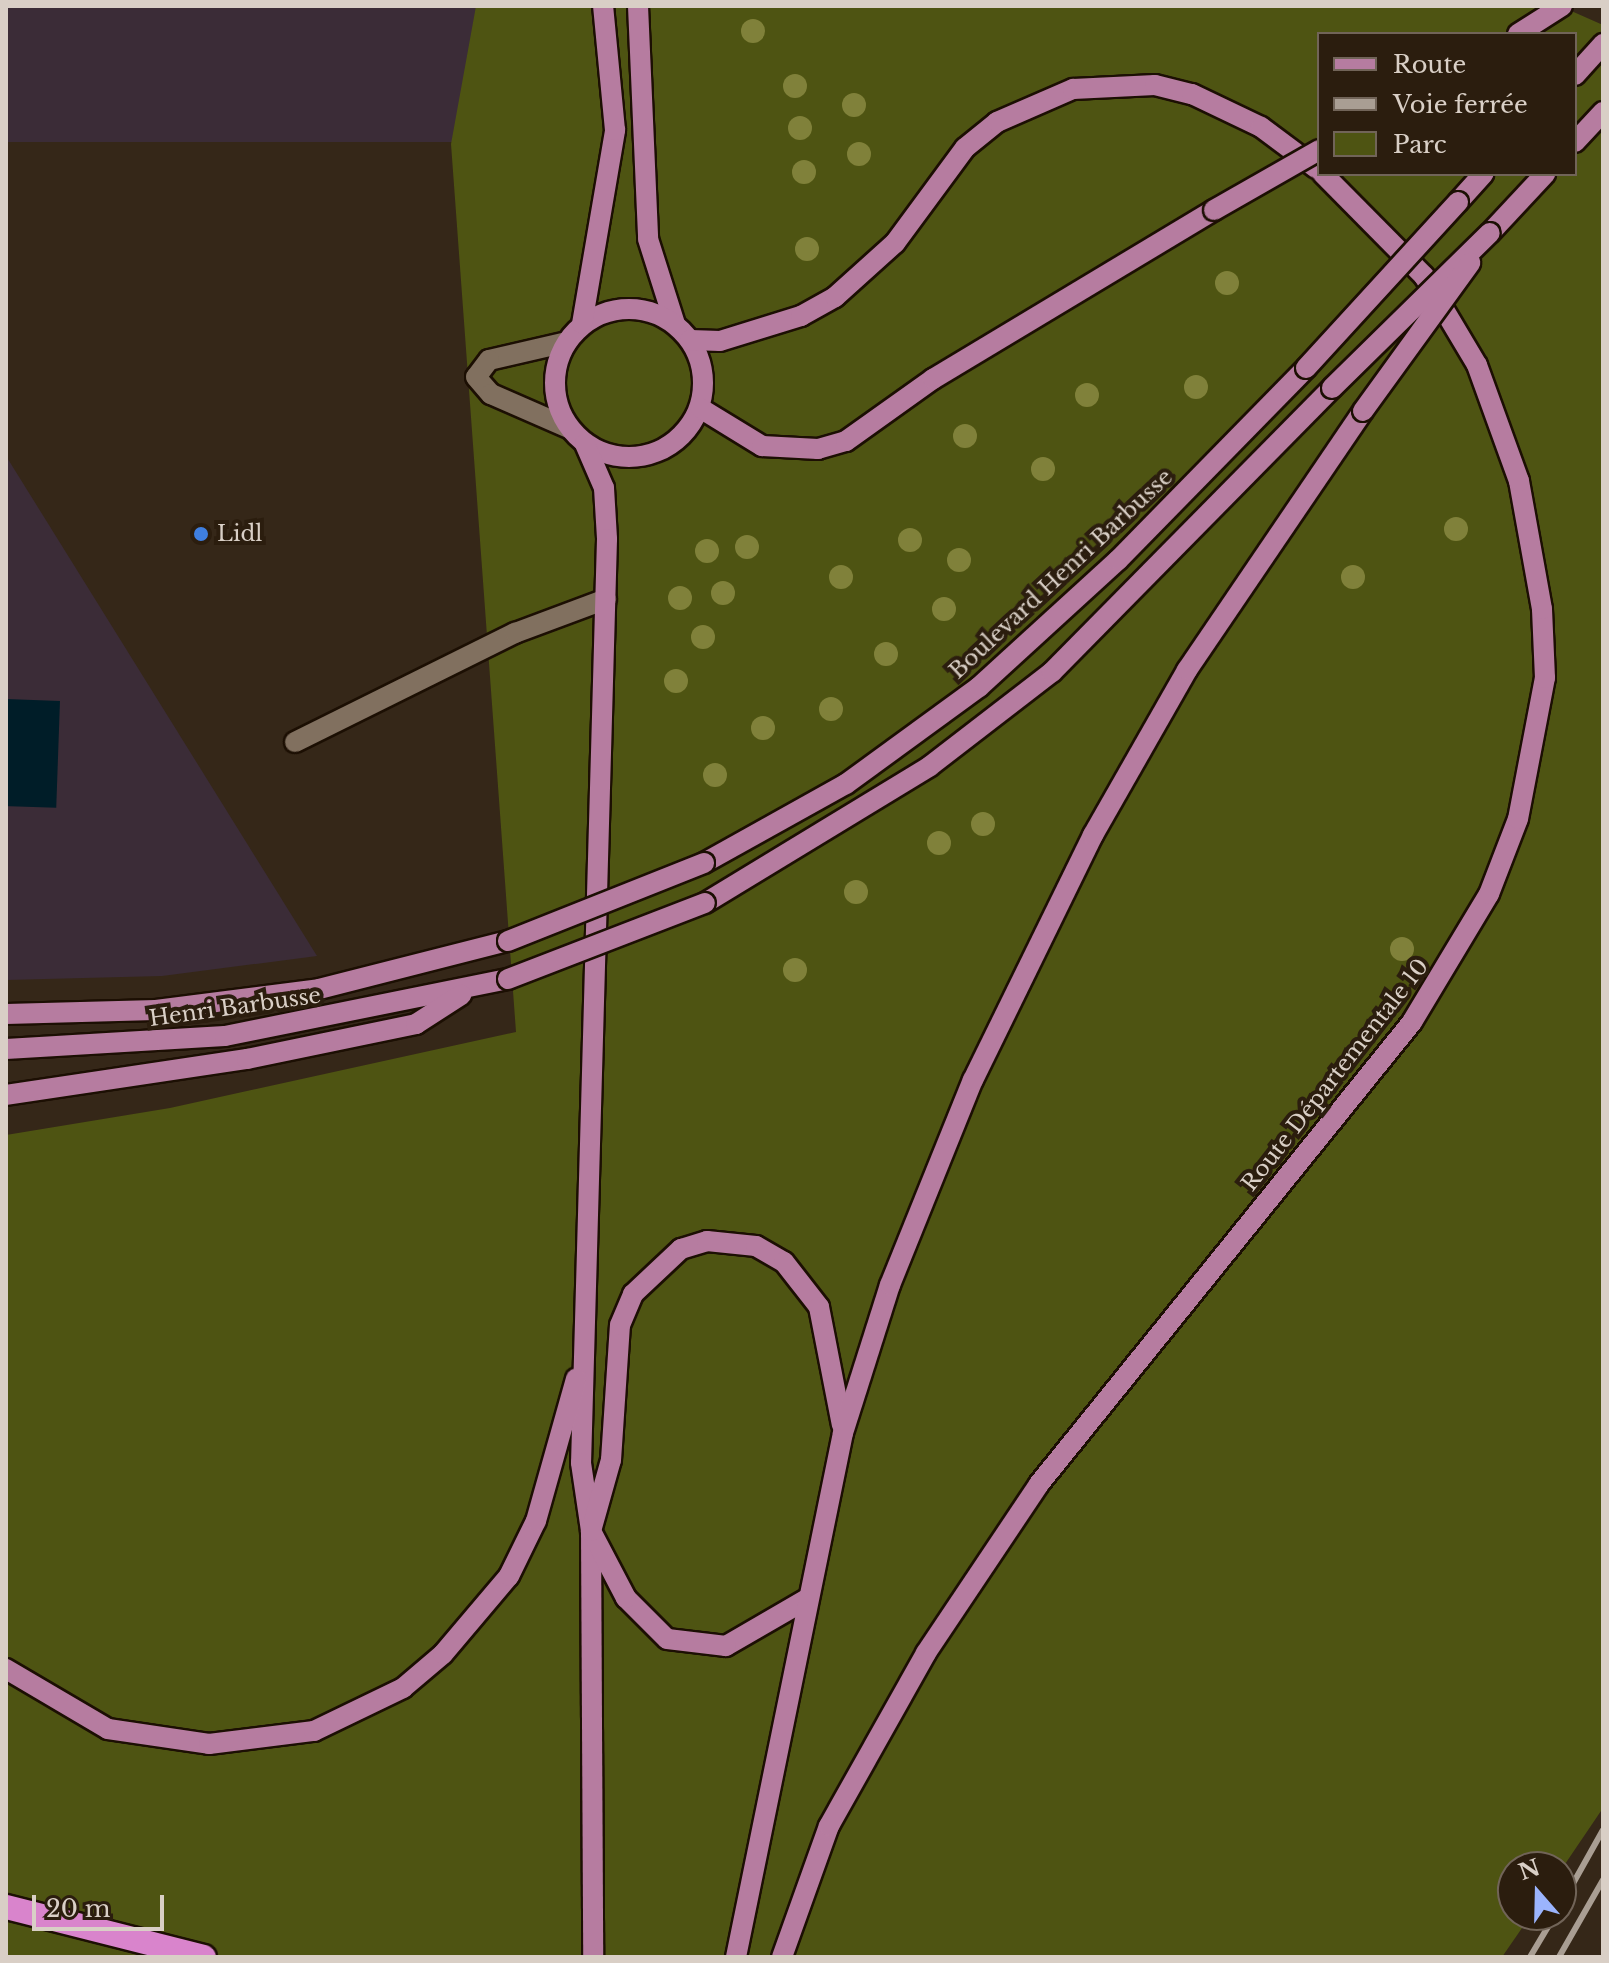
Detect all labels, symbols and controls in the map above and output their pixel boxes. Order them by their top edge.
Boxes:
legend [1317,32,1577,176]
text: Route [1393,50,1466,79]
text: Voie ferrée [1393,90,1528,119]
text: Parc [1393,130,1447,159]
street label: Boulevard Henri Barbusse [944,464,1178,684]
place label: Lidl [217,521,262,547]
marker: Lidl [192,525,210,543]
street label: Route Départementale 10 [1236,954,1434,1196]
street label: Henri Barbusse [147,982,323,1032]
north arrow [1497,1851,1577,1931]
text: N [1515,1854,1544,1886]
scale bar [36,1879,168,1929]
text: 20 m [46,1894,111,1923]

